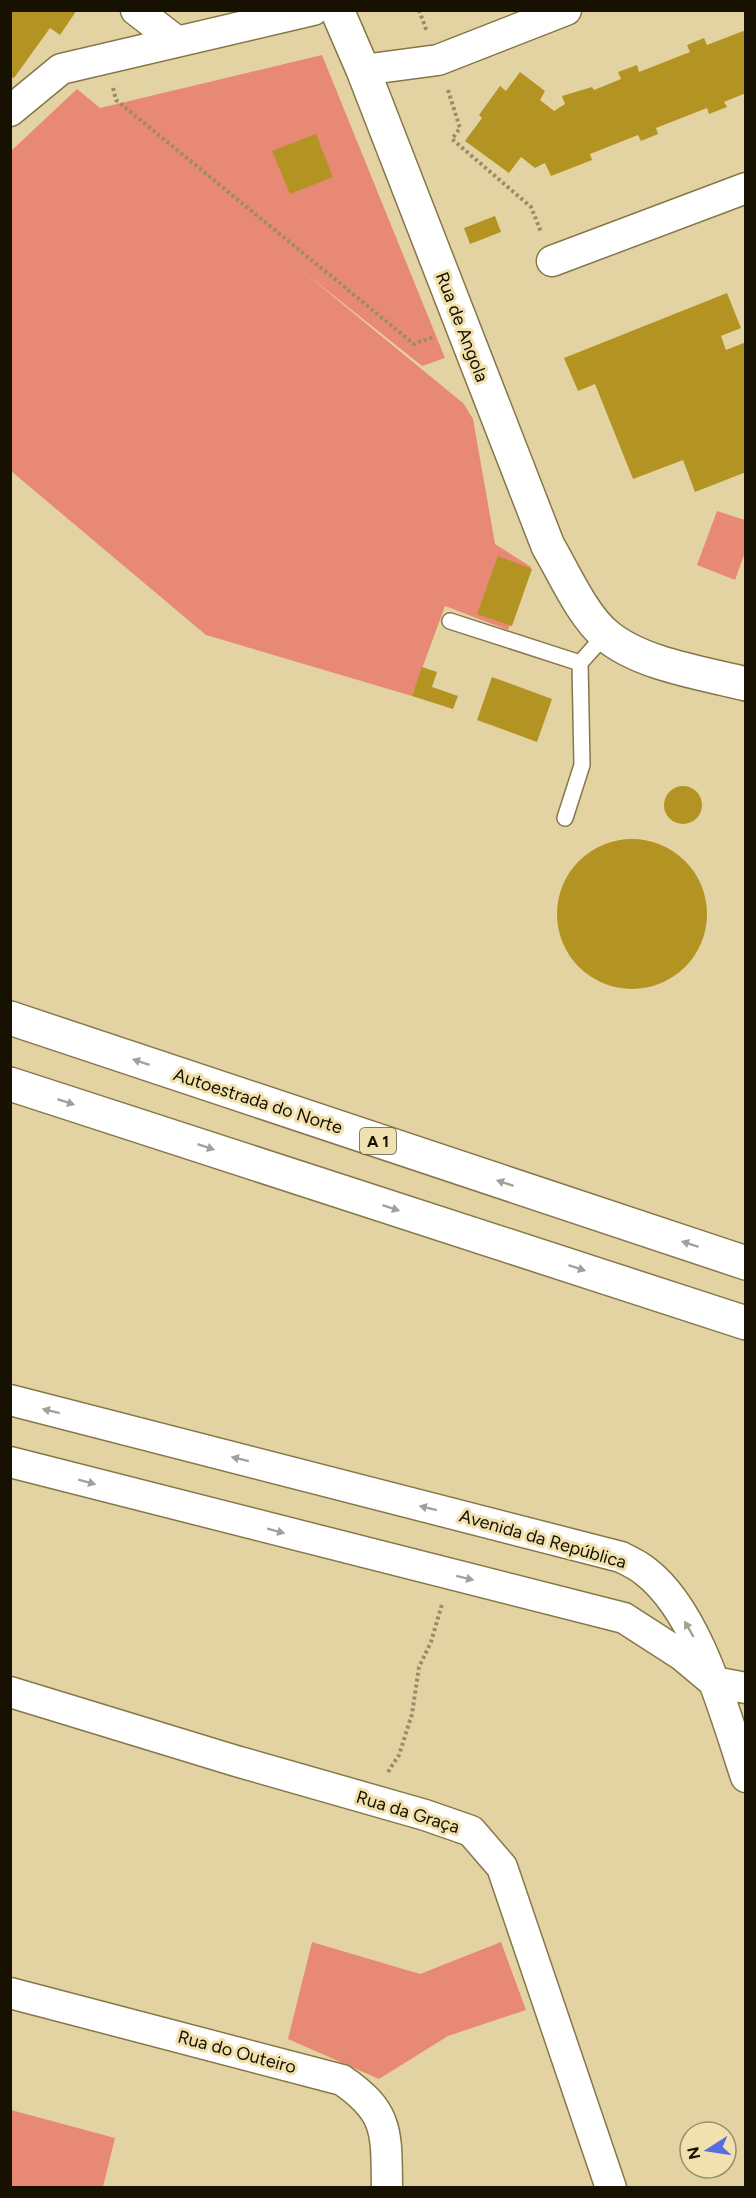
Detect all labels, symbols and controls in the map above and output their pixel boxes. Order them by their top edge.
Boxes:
street label: Rua de Angola [431,269,493,385]
one-way arrow [132,1056,150,1066]
street label: Autoestrada do Norte [171,1063,345,1139]
one-way arrow [57,1098,75,1107]
road number: A 1 [360,1128,396,1154]
one-way arrow [197,1143,215,1152]
one-way arrow [496,1178,514,1187]
one-way arrow [382,1203,400,1213]
one-way arrow [681,1239,699,1249]
one-way arrow [568,1264,586,1273]
one-way arrow [42,1405,60,1415]
one-way arrow [230,1454,249,1464]
one-way arrow [78,1477,97,1487]
one-way arrow [419,1502,438,1512]
street label: Avenida da República [457,1505,629,1573]
one-way arrow [267,1527,285,1536]
one-way arrow [456,1574,474,1584]
one-way arrow [684,1620,694,1637]
street label: Rua da Graça [354,1786,462,1838]
street label: Rua do Outeiro [175,2026,299,2078]
north arrow [678,2120,738,2180]
text: N [683,2145,704,2161]

